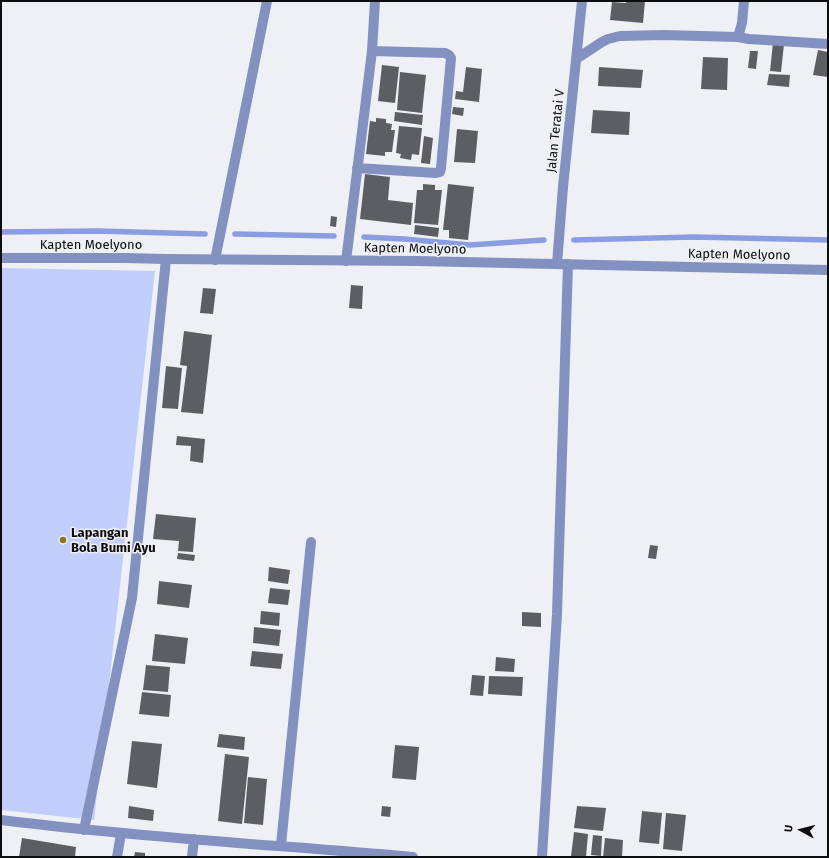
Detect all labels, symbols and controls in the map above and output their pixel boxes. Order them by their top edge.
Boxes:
street label: Jalan Teratai V [544,89,568,173]
street label: Kapten Moelyono [40,237,142,253]
street label: Kapten Moelyono [364,240,466,258]
street label: Kapten Moelyono [688,246,790,264]
place label: Lapangan Bola Bumi Ayu [71,525,156,556]
marker: Lapangan Bola Bumi Ayu [58,535,68,545]
north arrow [781,810,821,850]
text: U [782,824,795,833]

